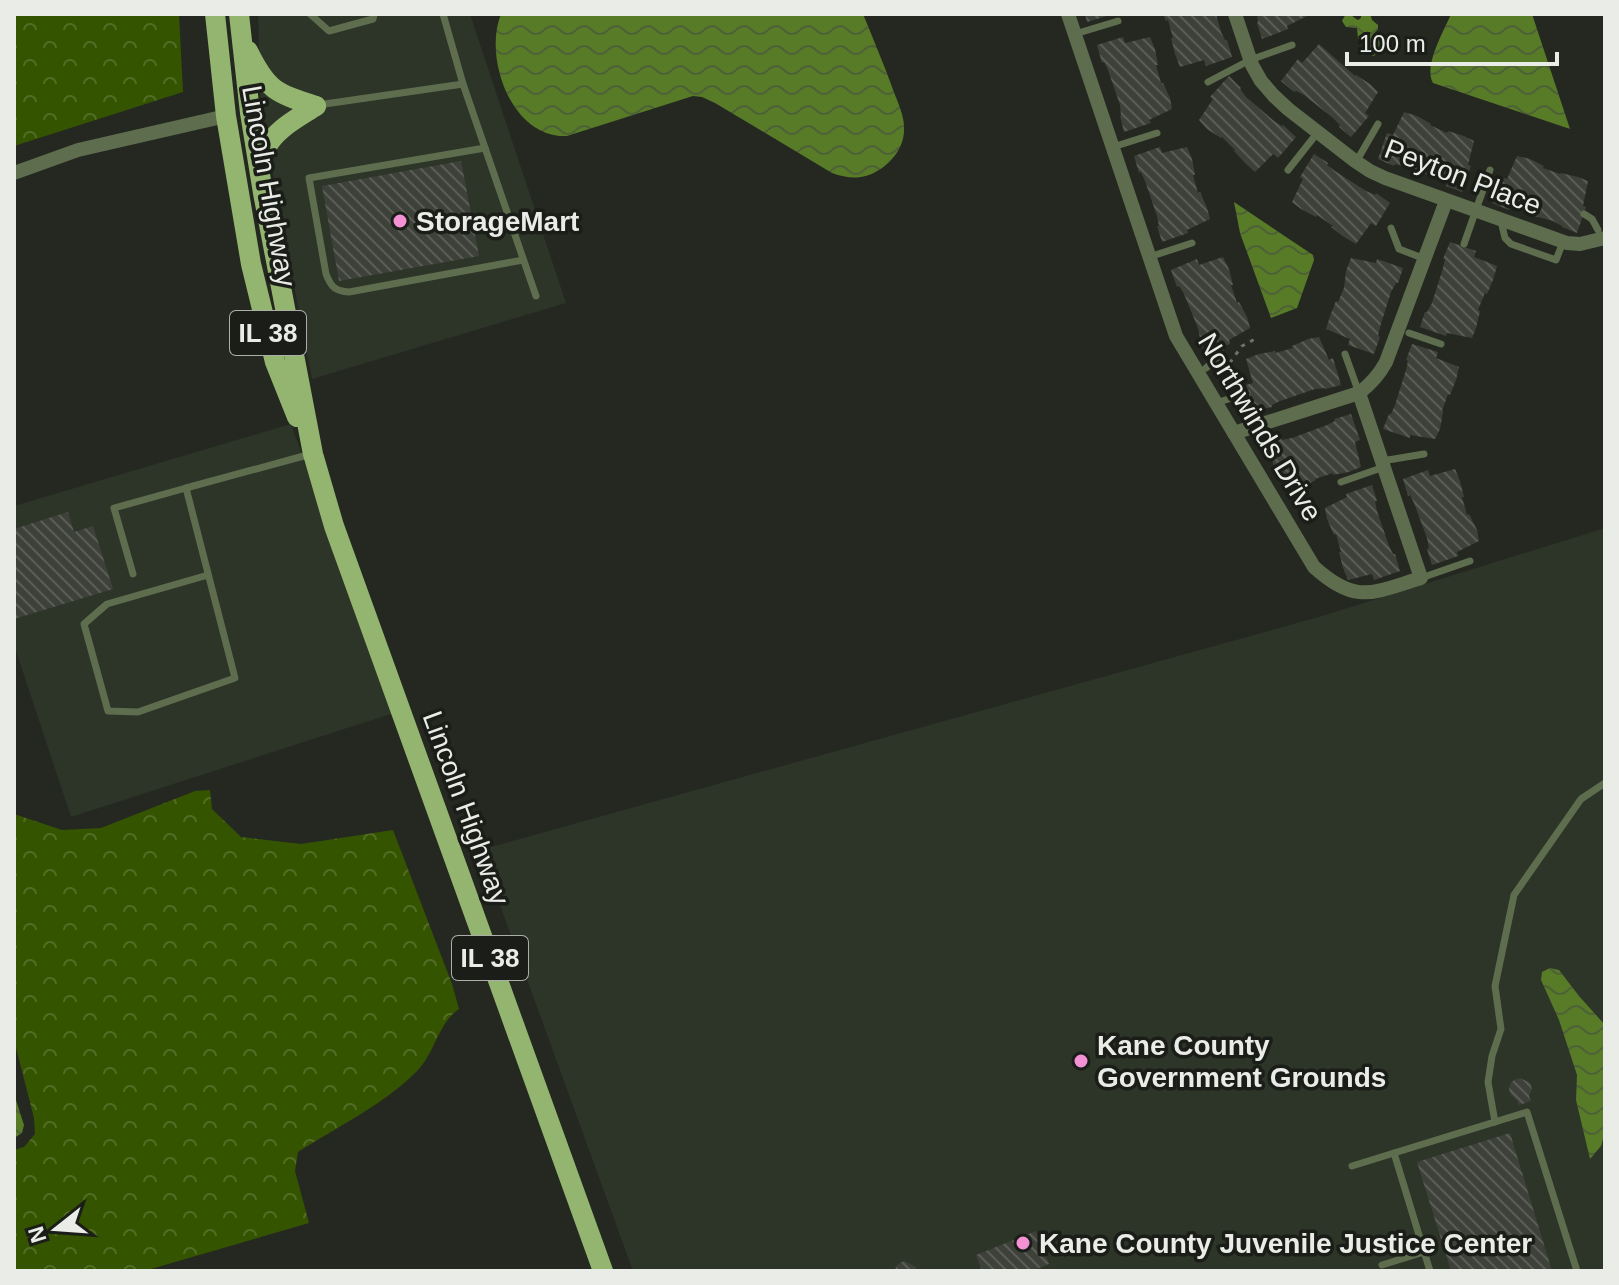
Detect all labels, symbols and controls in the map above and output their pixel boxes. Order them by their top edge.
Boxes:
scale bar [1347,16,1557,66]
text: 100 m [1359,30,1426,57]
street label: Lincoln Highway [236,83,302,289]
street label: Peyton Place [1380,133,1546,221]
place label: StorageMart [416,206,579,237]
marker: StorageMart [391,212,409,230]
road number: IL 38 [230,311,306,355]
street label: Northwinds Drive [1192,328,1328,526]
street label: Lincoln Highway [417,707,515,909]
road number: IL 38 [452,936,528,980]
place label: Kane County Government Grounds [1097,1030,1386,1093]
marker: Kane County Government Grounds [1072,1052,1090,1070]
north arrow [16,1189,96,1269]
text: N [23,1223,52,1246]
place label: Kane County Juvenile Justice Center [1039,1228,1532,1259]
marker: Kane County Juvenile Justice Center [1014,1234,1032,1252]

